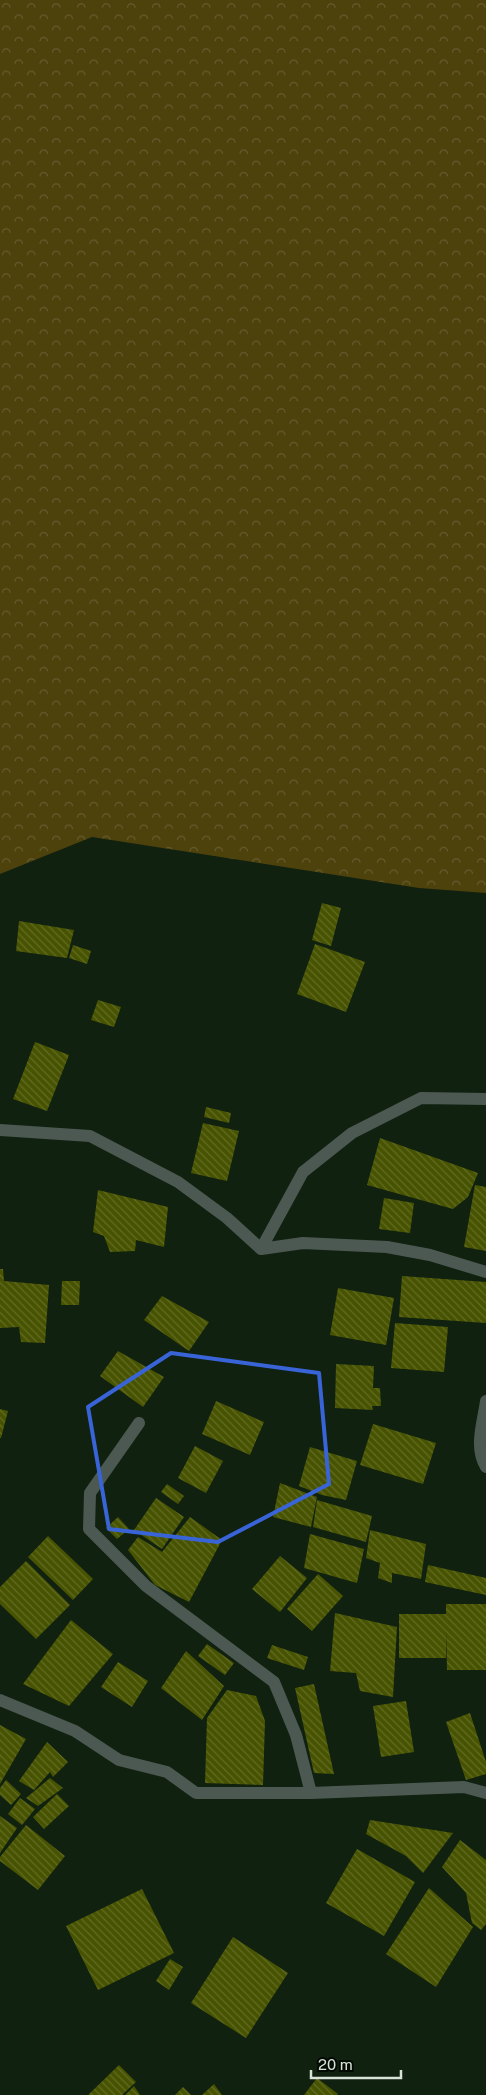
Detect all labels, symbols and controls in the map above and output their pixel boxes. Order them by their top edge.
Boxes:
scale bar [311,2048,401,2080]
text: 20 m [318,2056,353,2073]

